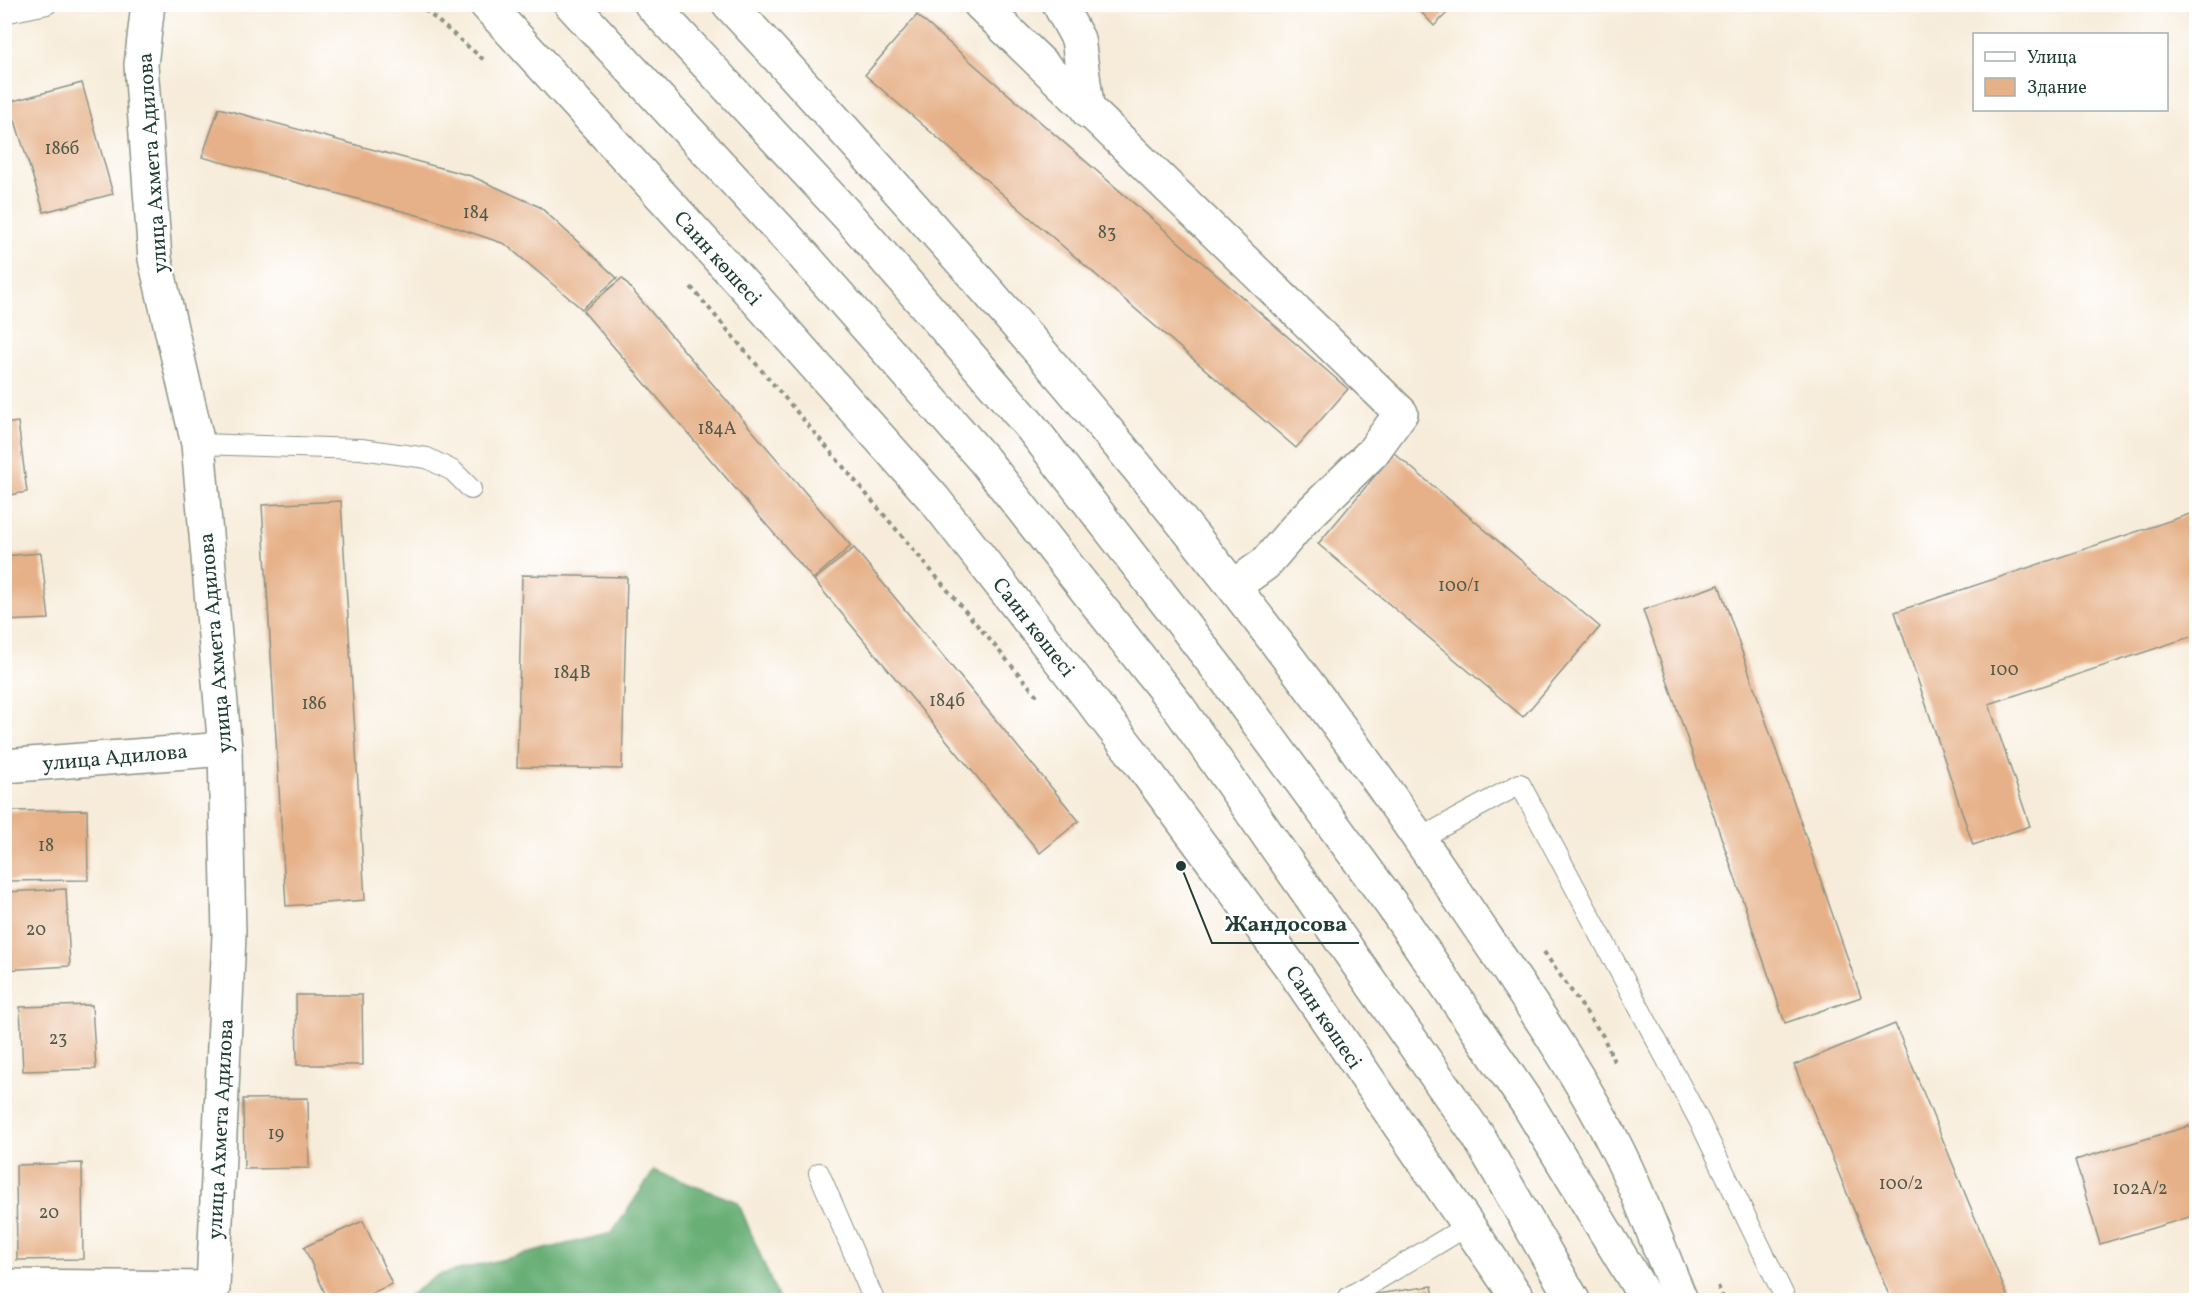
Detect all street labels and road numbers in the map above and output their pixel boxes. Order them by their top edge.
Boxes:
street label: улица Ахмета Адилова [131,52,176,274]
street label: Саин көшесі [666,205,768,313]
street label: улица Ахмета Адилова [192,532,241,754]
street label: Саин көшесі [985,572,1081,684]
street label: улица Адилова [41,738,189,779]
street label: Саин көшесі [1277,960,1368,1075]
street label: улица Ахмета Адилова [201,1018,242,1240]

